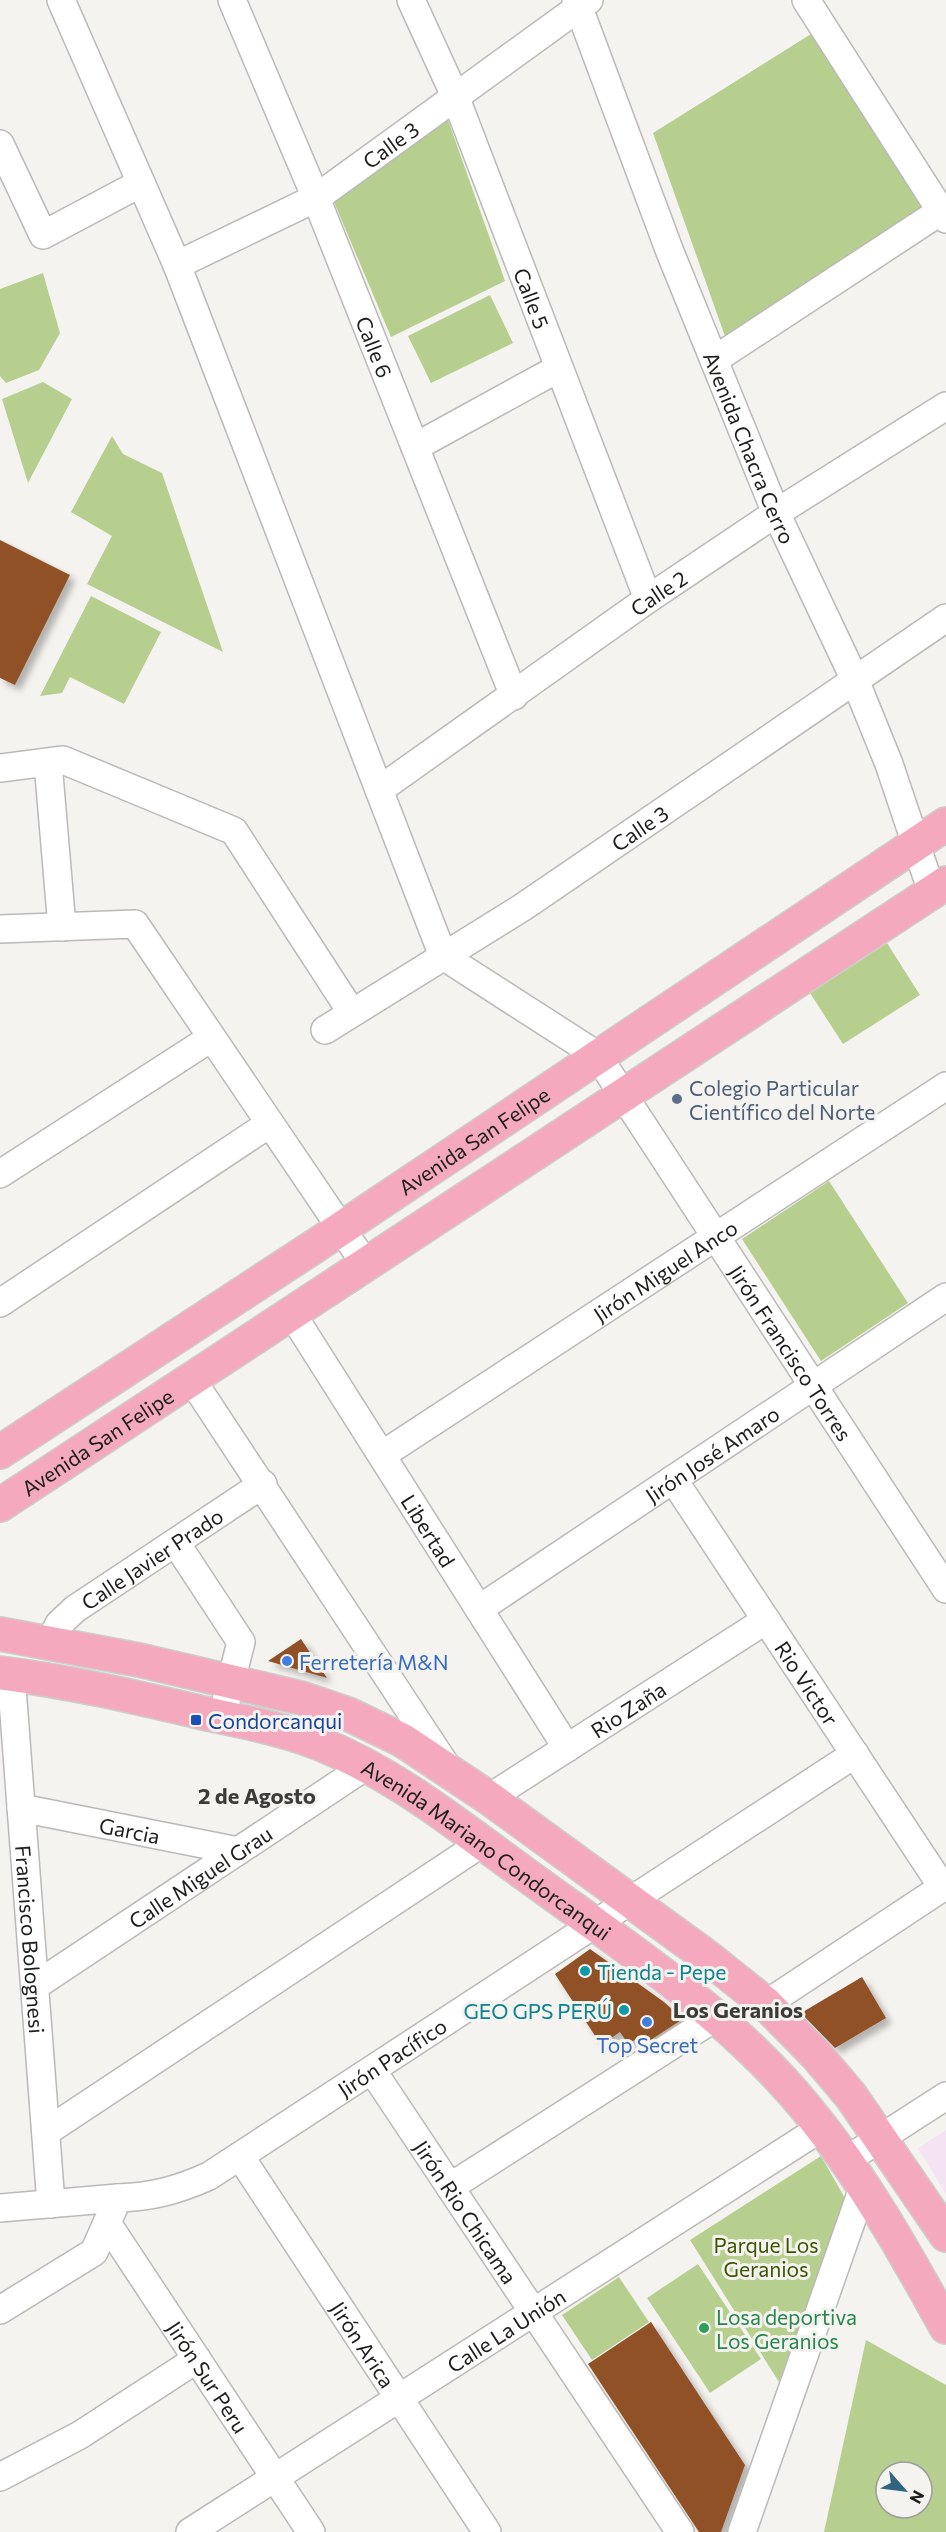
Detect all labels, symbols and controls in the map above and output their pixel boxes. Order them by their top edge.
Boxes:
street label: Calle 3 [357,116,423,173]
street label: Calle 5 [510,264,556,332]
street label: Calle 6 [352,312,399,381]
street label: Avenida Chacra Cerro [699,348,801,547]
street label: Calle 2 [625,564,691,620]
street label: Calle 3 [606,799,672,856]
place label: Colegio Particular Científico del Norte [689,1075,875,1124]
street label: Avenida San Felipe [393,1081,554,1199]
marker: Colegio Particular Científico del Norte [670,1092,684,1106]
street label: Jirón Miguel Anco [588,1214,741,1326]
street label: Jirón Francisco Torres [725,1260,858,1445]
street label: Avenida San Felipe [16,1382,177,1500]
street label: Jirón José Amaro [640,1400,784,1507]
street label: Libertad [397,1489,461,1571]
street label: Calle Javier Prado [76,1502,227,1614]
street label: Rio Victor [771,1636,844,1729]
place label: Ferretería M&N [299,1649,448,1674]
marker: Ferretería M&N [280,1654,294,1668]
street label: Rio Zaña [586,1676,670,1742]
place label: Condorcanqui [208,1708,342,1733]
marker: Condorcanqui [189,1713,203,1727]
street label: Avenida Mariano Condorcanqui [358,1753,616,1945]
district label: 2 de Agosto [198,1782,316,1809]
street label: Garcia [97,1811,162,1848]
street label: Calle Miguel Grau [124,1820,276,1933]
street label: Francisco Bolognesi [11,1844,51,2034]
place label: Tienda - Pepe [597,1959,726,1984]
marker: Tienda - Pepe [578,1964,592,1978]
district label: Los Geranios [673,1996,803,2023]
place label: GEO GPS PERÚ [463,1998,612,2023]
marker: GEO GPS PERÚ [617,2003,631,2017]
street label: Jirón Pacífico [333,2012,451,2101]
marker: Top Secret [640,2015,654,2029]
place label: Top Secret [596,2032,698,2057]
street label: Jirón Rio Chicama [410,2135,523,2288]
park label: Parque Los Geranios [713,2232,819,2281]
street label: Calle La Unión [442,2283,570,2377]
street label: Jirón Arica [326,2296,401,2392]
place label: Losa deportiva Los Geranios [716,2304,857,2353]
street label: Jirón Sur Peru [162,2316,254,2437]
marker: Losa deportiva Los Geranios [697,2321,711,2335]
north arrow [874,2460,934,2520]
text: N [906,2488,929,2507]

